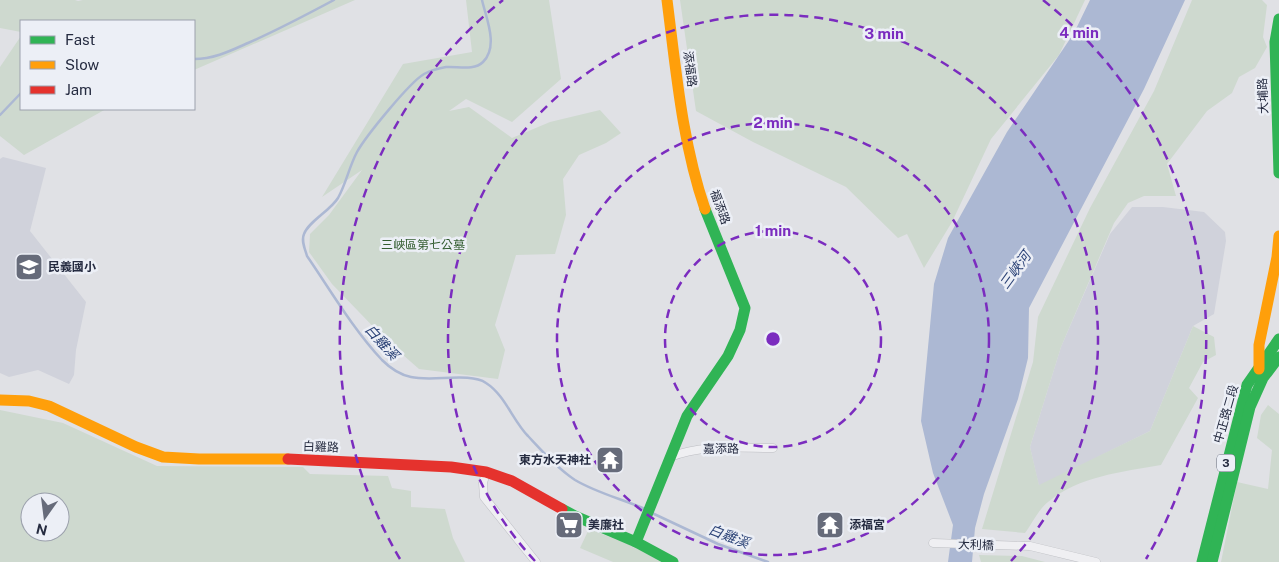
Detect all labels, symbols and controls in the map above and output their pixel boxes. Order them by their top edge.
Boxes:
legend [20,20,195,110]
text: 4 min [1059,24,1099,41]
text: 3 min [864,25,904,42]
text: Fast [65,31,95,48]
street label: 添福路 [681,50,699,88]
text: Slow [65,56,100,73]
street label: 大埔路 [1255,78,1271,114]
text: Jam [65,81,92,98]
text: 2 min [753,114,793,131]
street label: 福添路 [707,188,733,226]
text: 1 min [755,222,791,239]
park label: 三峽區第七公墓 [381,238,465,252]
water label: 三峽河 [996,246,1036,292]
school or university icon: 民義國小 [14,252,44,282]
place label: 民義國小 [48,260,96,274]
water label: 白雞溪 [362,321,403,364]
centre of rings [764,330,782,348]
street label: 中正路二段 [1211,383,1241,445]
street label: 白雞路 [303,439,339,455]
street label: 嘉添路 [703,442,739,456]
temple icon: 東方水天神社 [595,445,625,475]
place label: 東方水天神社 [519,453,591,467]
road number: 3 [1217,454,1235,472]
north arrow [20,492,70,542]
supermarket icon: 美廉社 [554,510,584,540]
temple icon: 添福宮 [815,510,845,540]
place label: 美廉社 [588,518,624,532]
place label: 添福宮 [849,518,885,532]
text: N [35,521,49,539]
water label: 白雞溪 [707,521,753,552]
street label: 大利橋 [958,537,994,553]

